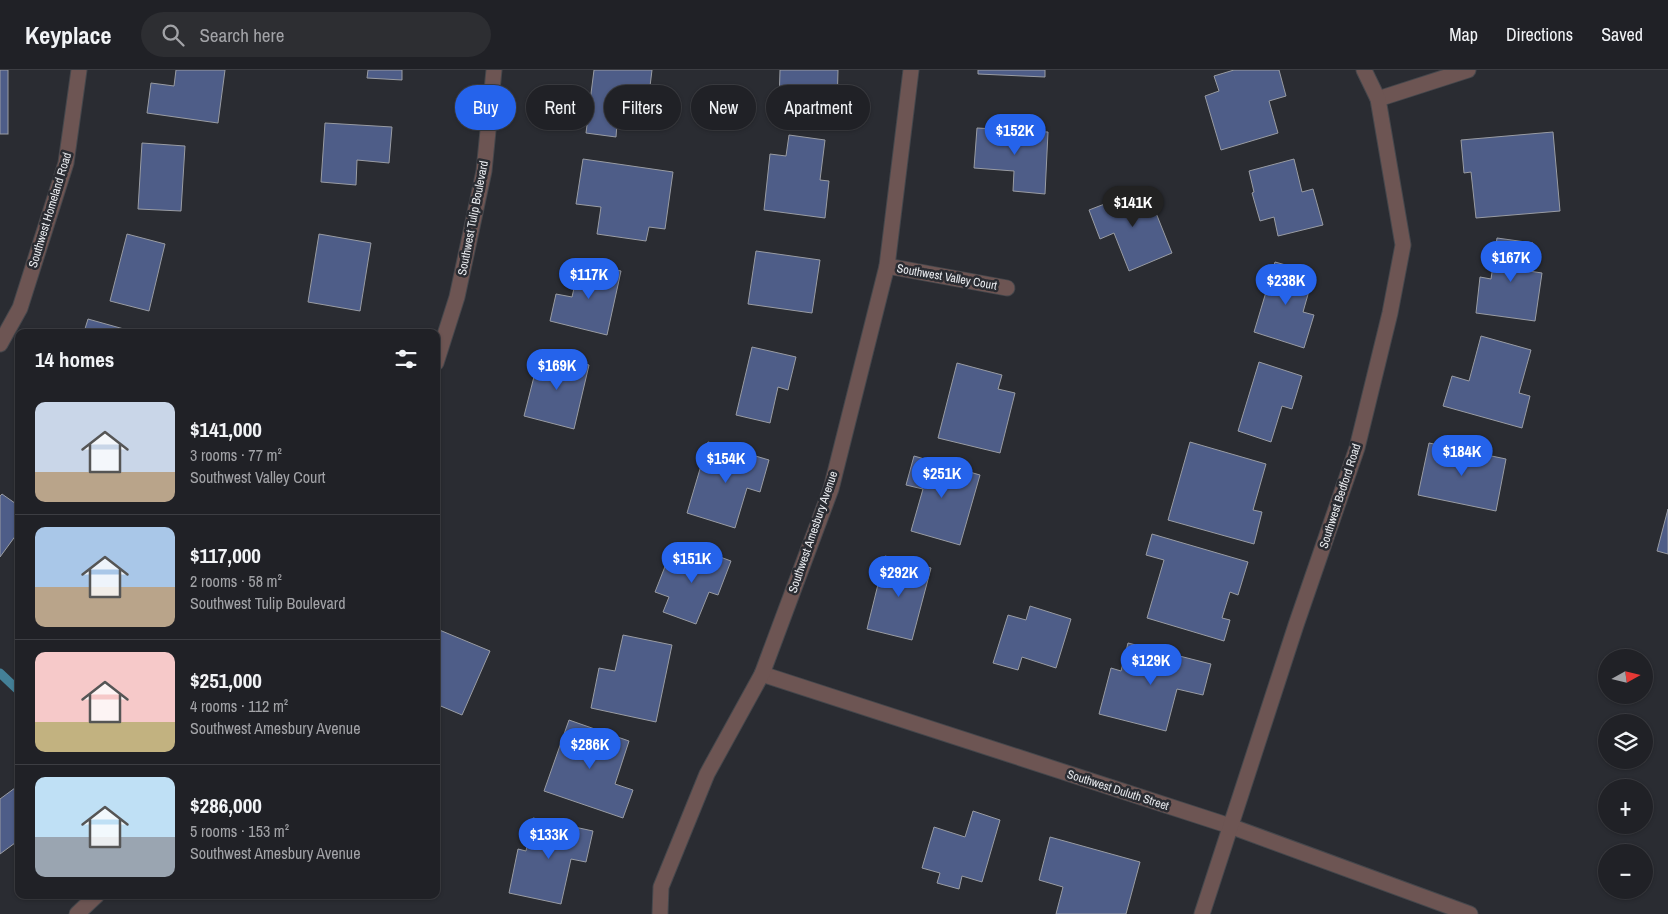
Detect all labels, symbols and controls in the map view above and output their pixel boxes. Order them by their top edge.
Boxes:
search box [141,12,491,57]
text: Keyplace [25,19,111,51]
icon: search [159,21,187,49]
text: Search here [199,22,284,48]
text: Map [1449,22,1478,47]
text: Directions [1506,22,1573,47]
text: Saved [1601,22,1643,47]
chip: Buy [455,85,516,130]
chip: Rent [526,85,594,130]
chip: Filters [604,85,681,130]
chip: New [691,85,756,130]
chip: Apartment [766,85,870,130]
pin: $152K [980,114,1050,156]
text: $152K [996,119,1034,141]
street label: Southwest Homeland Road [25,150,75,270]
street label: Southwest Tulip Boulevard [454,159,492,277]
pin: $141K [1098,186,1168,228]
text: $141K [1114,191,1152,213]
pin: $167K [1476,240,1546,283]
text: $167K [1492,246,1530,268]
pin: $117K [554,258,624,300]
street label: Southwest Valley Court [896,260,999,294]
text: $117K [570,263,608,285]
pin: $238K [1251,264,1321,306]
text: $238K [1267,269,1305,291]
text: 14 homes [35,345,114,374]
icon: filters [392,345,420,373]
pin: $169K [522,348,592,391]
text: $169K [538,354,576,376]
text: $141,000 [190,415,262,444]
icon: home [75,422,135,482]
pin: $184K [1427,434,1497,477]
text: $184K [1443,440,1481,462]
pin: $154K [691,442,761,484]
street label: Southwest Bedford Road [1315,442,1365,550]
text: 3 rooms · 77 m² [190,444,282,466]
text: $154K [707,447,745,469]
pin: $251K [907,456,977,499]
text: $251K [923,462,961,484]
text: Southwest Valley Court [190,466,325,488]
street label: Southwest Amesbury Avenue [785,469,841,595]
text: $117,000 [190,541,261,570]
pin: $151K [657,542,727,584]
icon: home [75,547,135,607]
text: $151K [673,547,711,569]
pin: $292K [864,556,934,598]
text: $292K [880,561,918,583]
text: 2 rooms · 58 m² [190,570,282,592]
text: Southwest Tulip Boulevard [190,592,345,614]
pin: $129K [1116,644,1186,686]
text: $129K [1132,649,1170,671]
north arrow [1598,649,1652,704]
map controls [1598,649,1653,899]
text: $251,000 [190,666,262,695]
icon: home [75,672,135,732]
text: 4 rooms · 112 m² [190,695,288,717]
button: layers [1598,714,1653,769]
text: Southwest Amesbury Avenue [190,717,360,739]
pin: $286K [555,728,625,770]
text: $286K [571,733,609,755]
street label: Southwest Duluth Street [1065,766,1171,814]
button: + [1598,779,1653,834]
text: $286,000 [190,791,262,820]
icon: home [75,797,135,857]
pin: $133K [514,818,584,860]
text: 5 rooms · 153 m² [190,820,289,842]
text: $133K [530,823,568,845]
text: Southwest Amesbury Avenue [190,842,360,864]
button: − [1598,844,1653,899]

